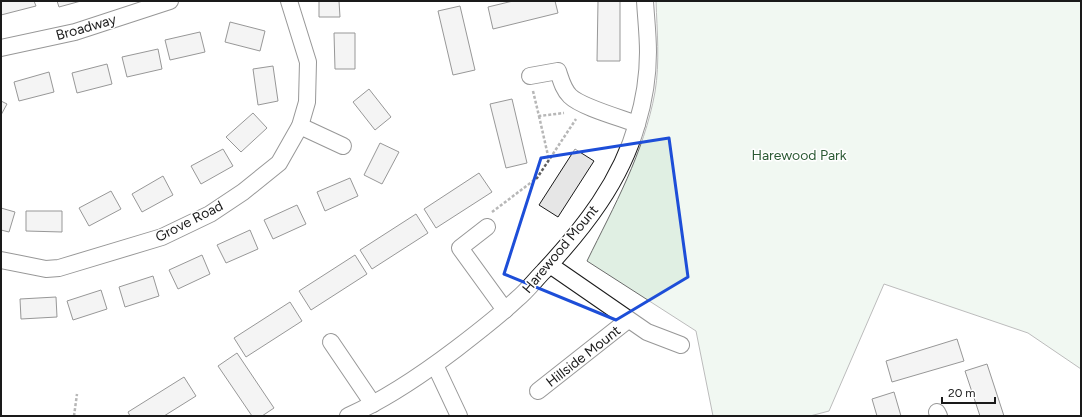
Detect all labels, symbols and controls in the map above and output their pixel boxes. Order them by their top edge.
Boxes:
street label: Broadway [54,11,119,44]
park label: Harewood Park [751,147,847,164]
street label: Grove Road [153,197,226,246]
street label: Harewood Mount [519,202,602,297]
street label: Hillside Mount [543,322,624,391]
scale bar [942,379,995,405]
text: 20 m [948,386,976,400]

